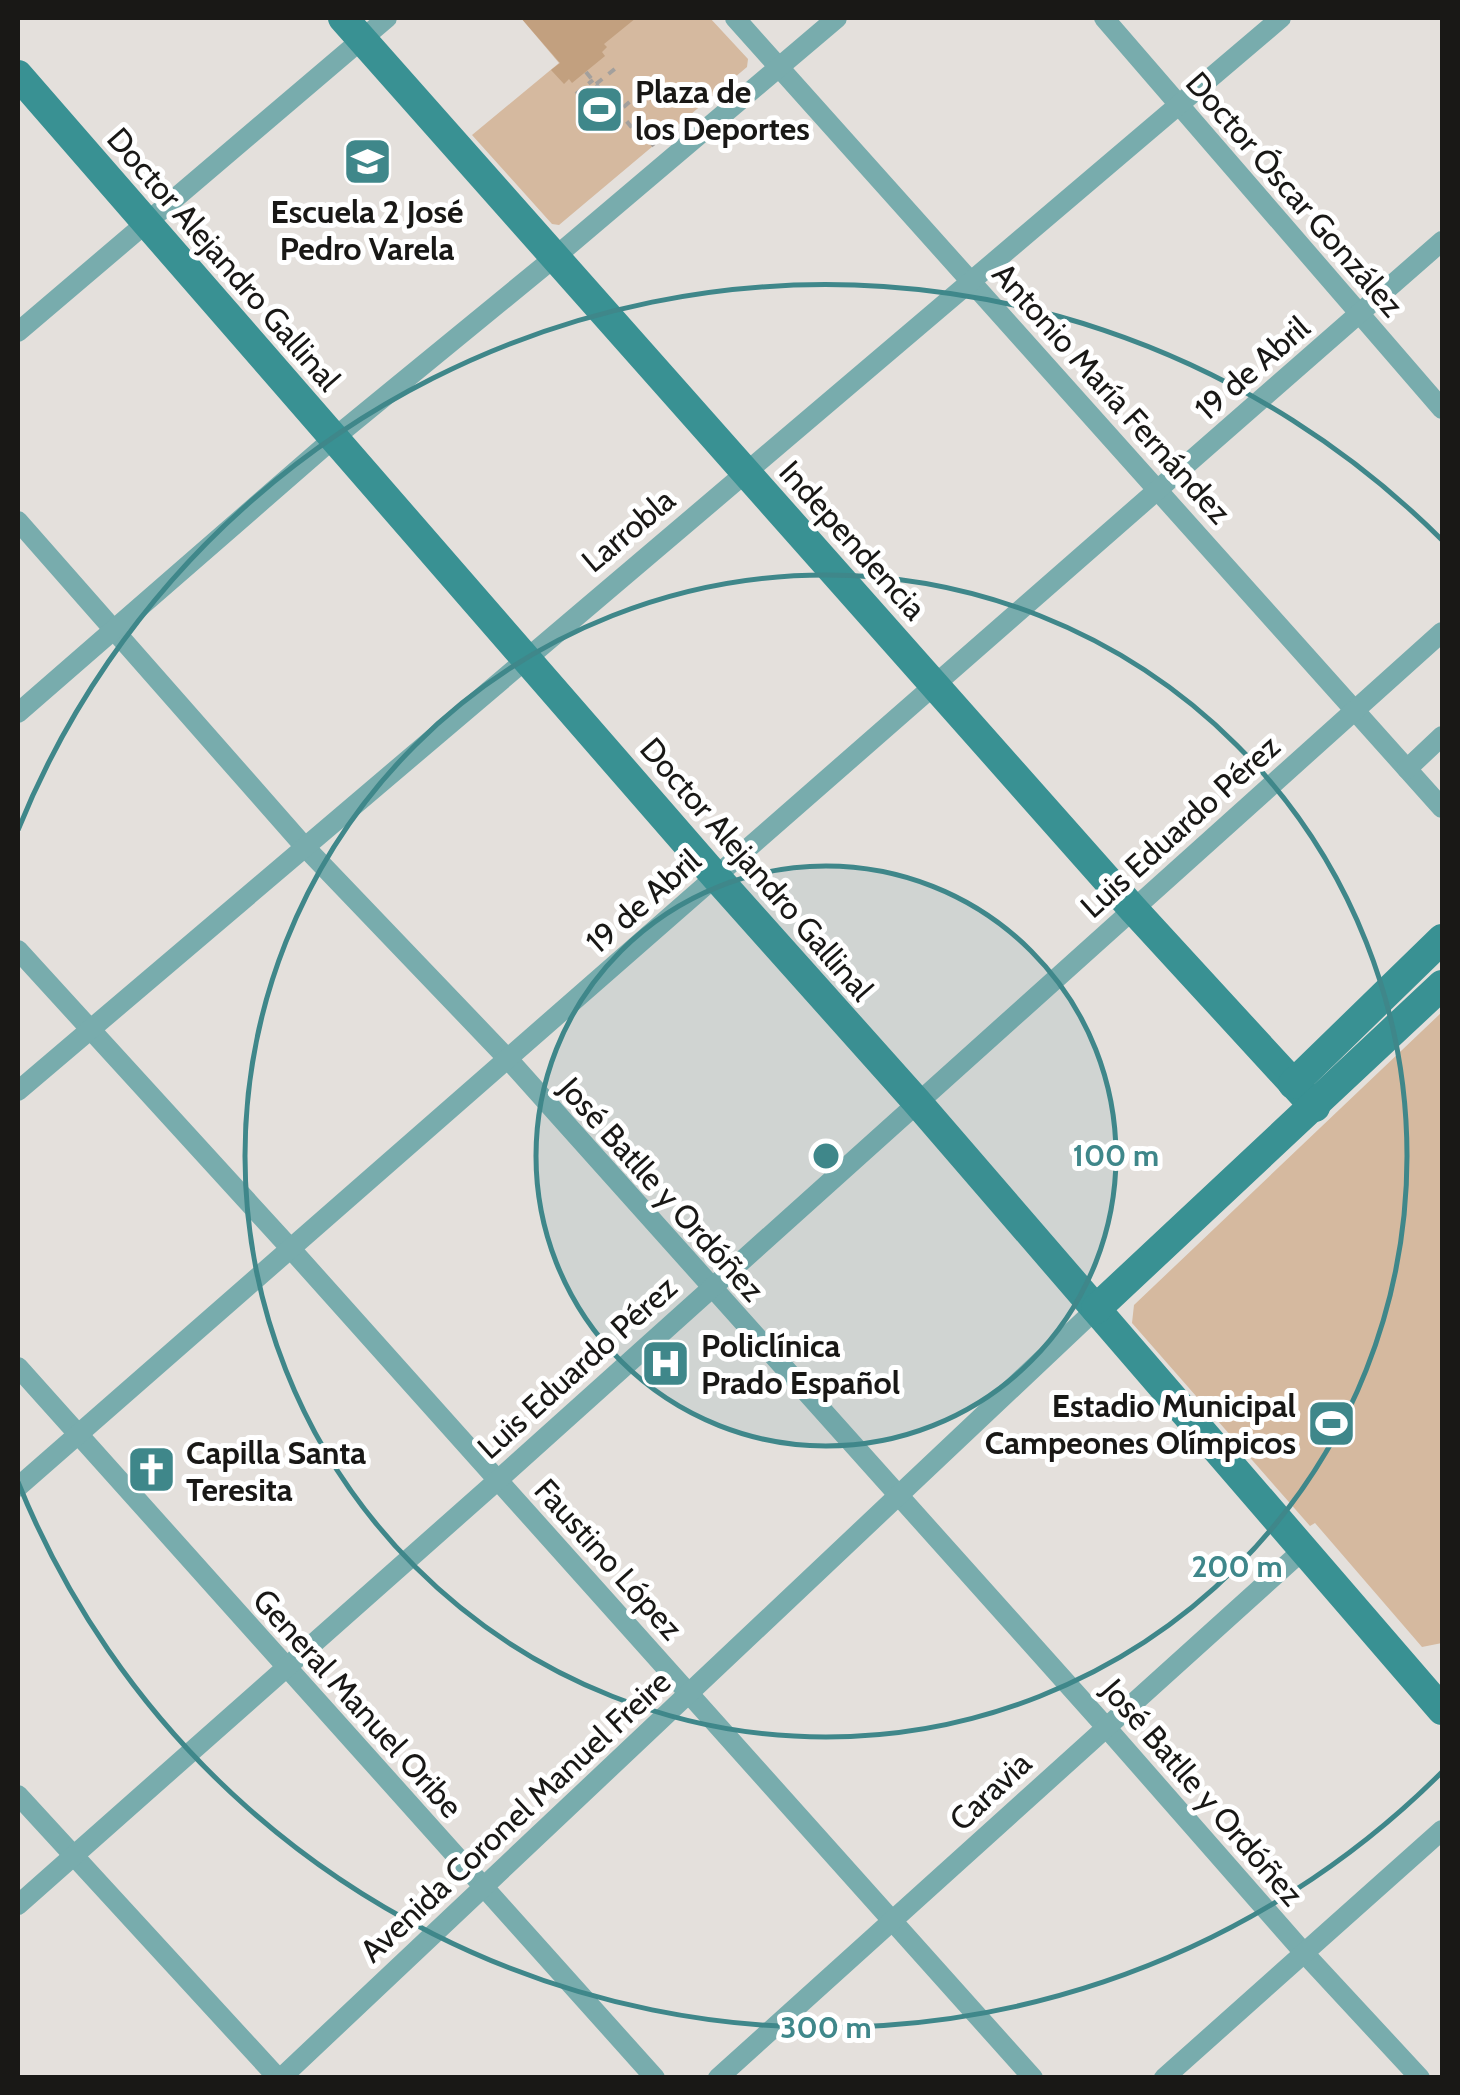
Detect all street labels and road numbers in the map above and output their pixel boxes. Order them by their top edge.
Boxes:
street label: Doctor Óscar González [1178,64,1412,324]
street label: Doctor Alejandro Gallinal [99,119,349,399]
street label: Antonio María Fernández [984,254,1240,532]
street label: 19 de Abril [1187,307,1318,428]
street label: Independencia [771,452,935,628]
street label: Larrobla [574,479,683,580]
street label: Luis Eduardo Pérez [1072,726,1288,926]
street label: Doctor Alejandro Gallinal [632,729,882,1009]
street label: 19 de Abril [578,840,709,961]
street label: José Batlle y Ordóñez [551,1068,773,1309]
street label: Luis Eduardo Pérez [469,1267,685,1467]
street label: Faustino López [527,1470,691,1648]
street label: General Manuel Oribe [245,1581,471,1825]
street label: Avenida Coronel Manuel Freire [352,1662,678,1970]
street label: José Batlle y Ordóñez [1093,1670,1312,1913]
street label: Caravia [941,1743,1039,1839]

